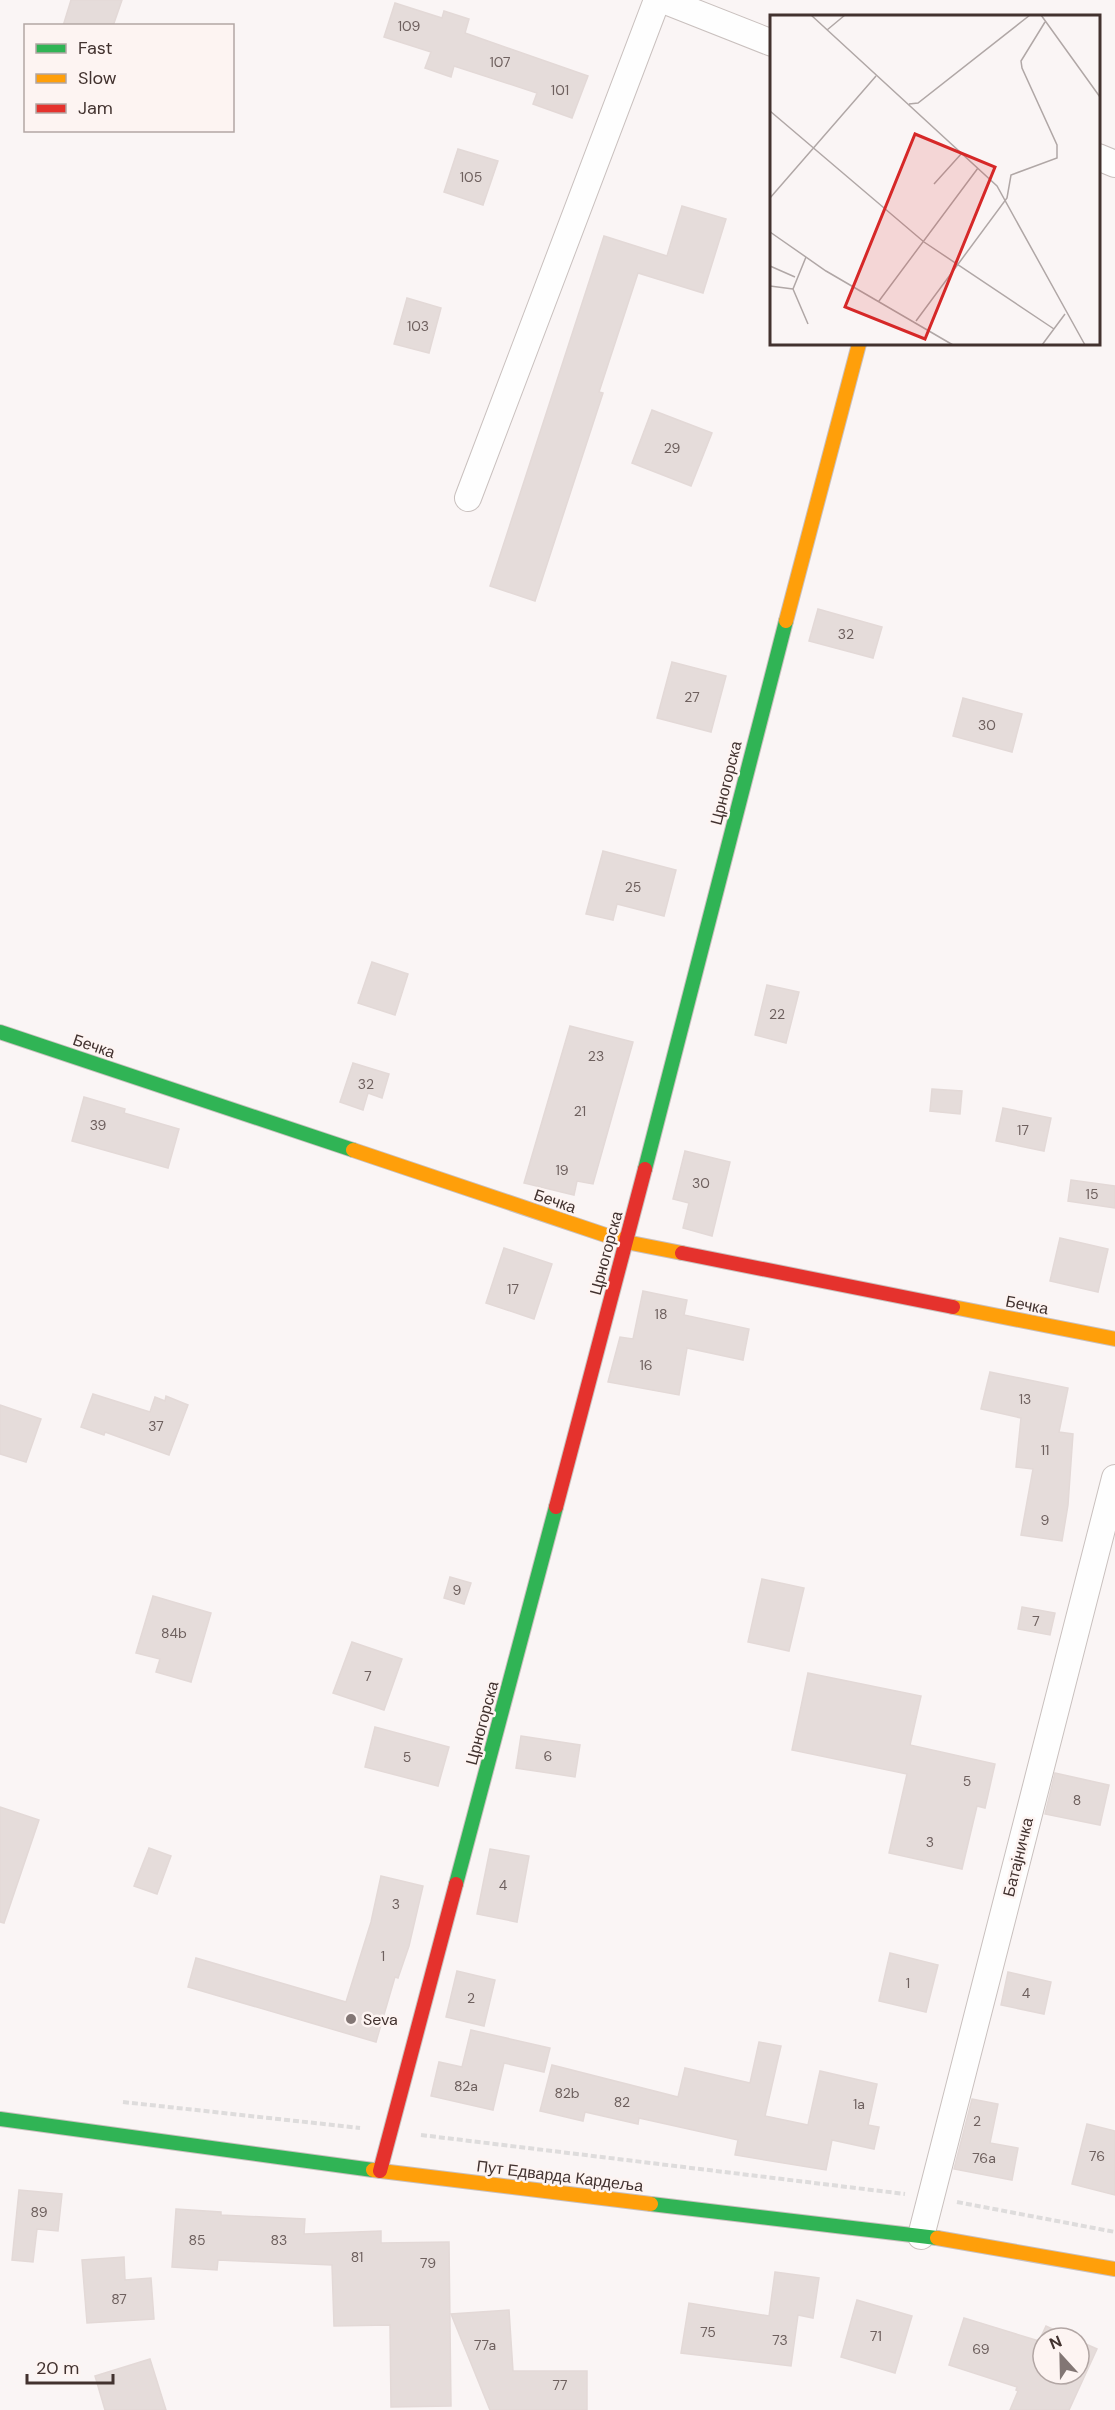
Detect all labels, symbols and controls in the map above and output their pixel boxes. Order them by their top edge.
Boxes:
inset map [770,15,1100,345]
house number: 109 [398,17,421,35]
legend [24,24,234,132]
text: Fast [78,36,113,60]
house number: 107 [489,53,511,71]
text: Slow [78,66,117,90]
house number: 101 [551,81,569,99]
text: Jam [78,96,113,120]
house number: 105 [460,168,482,186]
house number: 103 [407,317,429,335]
house number: 29 [664,439,681,457]
house number: 32 [838,625,854,643]
house number: 27 [684,688,700,706]
house number: 30 [978,716,996,734]
street label: Црногорска [705,739,747,827]
house number: 25 [625,878,641,896]
house number: 22 [769,1005,785,1023]
street label: Бечка [70,1029,118,1063]
house number: 23 [588,1047,604,1065]
house number: 32 [358,1075,374,1093]
house number: 21 [574,1102,586,1120]
house number: 39 [90,1116,107,1134]
house number: 17 [1017,1121,1029,1139]
house number: 19 [555,1161,569,1179]
house number: 30 [692,1174,710,1192]
street label: Бечка [531,1184,579,1218]
house number: 15 [1086,1185,1098,1203]
street label: Црногорска [585,1209,627,1297]
house number: 17 [507,1280,519,1298]
street label: Бечка [1004,1291,1050,1319]
house number: 18 [655,1305,667,1323]
house number: 16 [639,1356,653,1374]
house number: 13 [1019,1390,1031,1408]
house number: 37 [148,1417,164,1435]
house number: 11 [1041,1441,1049,1459]
house number: 9 [1041,1511,1050,1529]
house number: 9 [453,1581,462,1599]
house number: 7 [1032,1612,1040,1630]
house number: 84b [161,1624,187,1642]
house number: 7 [364,1667,372,1685]
street label: Црногорска [461,1679,503,1767]
house number: 6 [544,1747,552,1765]
house number: 5 [403,1748,411,1766]
house number: 5 [963,1772,971,1790]
house number: 8 [1073,1791,1081,1809]
street label: Батајничка [998,1815,1038,1899]
house number: 3 [926,1833,934,1851]
house number: 4 [499,1876,508,1894]
house number: 3 [392,1895,400,1913]
house number: 1 [381,1947,385,1965]
house number: 1 [906,1974,910,1992]
house number: 4 [1022,1984,1031,2002]
house number: 2 [467,1989,475,2007]
place label: Seva [363,2009,398,2030]
marker: Seva [344,2012,358,2026]
house number: 82a [454,2077,478,2095]
house number: 82b [554,2084,580,2102]
house number: 82 [614,2093,630,2111]
house number: 1a [853,2095,865,2113]
house number: 2 [973,2112,981,2130]
house number: 76 [1089,2147,1105,2165]
house number: 76a [972,2149,996,2167]
street label: Пут Едварда Кардеља [475,2155,645,2197]
house number: 89 [31,2203,48,2221]
house number: 85 [188,2231,206,2249]
house number: 83 [271,2231,287,2249]
house number: 81 [351,2248,363,2266]
house number: 79 [420,2254,436,2272]
house number: 87 [111,2290,127,2308]
house number: 75 [700,2323,716,2341]
north arrow [1031,2326,1091,2386]
house number: 71 [870,2327,882,2345]
house number: 73 [772,2331,788,2349]
text: N [1046,2331,1065,2354]
house number: 77a [474,2336,496,2354]
house number: 69 [972,2340,990,2358]
scale bar [27,2347,112,2385]
text: 20 m [36,2356,79,2380]
house number: 77 [553,2376,567,2394]

